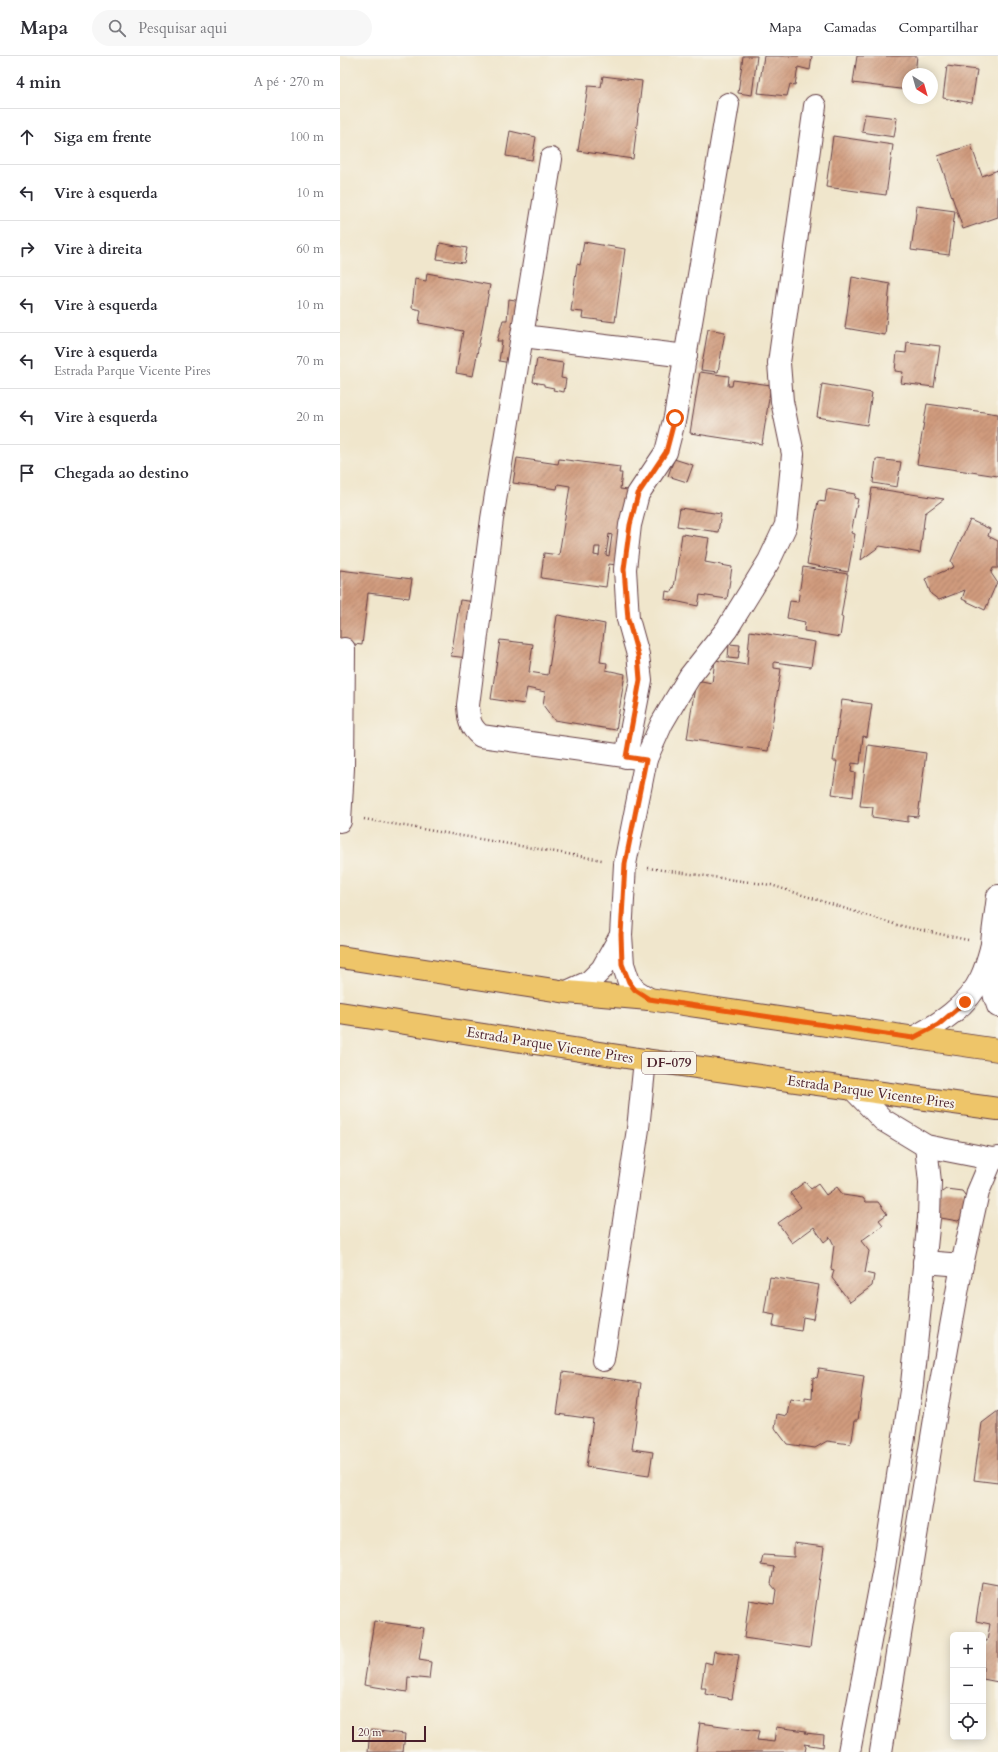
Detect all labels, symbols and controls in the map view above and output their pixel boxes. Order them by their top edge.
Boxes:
search box [92,10,372,46]
text: Mapa [20,15,68,41]
icon: search [106,17,128,39]
text: Pesquisar aqui [138,18,227,38]
text: Mapa [769,18,802,37]
text: Camadas [824,18,877,37]
text: Compartilhar [899,18,978,37]
north arrow [902,68,938,104]
text: 4 min [16,71,61,94]
text: A pé · 270 m [254,73,324,91]
icon: ahead [16,126,38,148]
text: Siga em frente [54,127,152,147]
text: 100 m [290,128,324,146]
icon: left [16,182,38,204]
text: Vire à esquerda [54,183,158,203]
text: 10 m [296,184,324,202]
icon: right [16,238,38,260]
text: Vire à direita [54,239,142,259]
text: 60 m [296,240,324,258]
icon: left [16,294,38,316]
text: Vire à esquerda [54,295,158,315]
text: 10 m [296,296,324,314]
text: Vire à esquerda [54,342,158,362]
icon: left [16,350,38,372]
text: 70 m [296,352,324,370]
text: Estrada Parque Vicente Pires [54,362,211,380]
icon: left [16,406,38,428]
text: Vire à esquerda [54,407,158,427]
text: 20 m [296,408,324,426]
route start [666,409,684,427]
icon: arrive [16,462,38,484]
text: Chegada ao destino [54,463,189,483]
route end [956,993,974,1011]
street label: Estrada Parque Vicente Pires [465,1022,635,1068]
road number: DF-079 [642,1052,696,1074]
street label: Estrada Parque Vicente Pires [786,1071,956,1113]
map controls [950,1632,986,1740]
button: + [950,1632,986,1668]
button: − [950,1668,986,1704]
button: locate [950,1704,986,1740]
scale bar [352,1724,426,1743]
text: 20 m [358,1725,382,1740]

